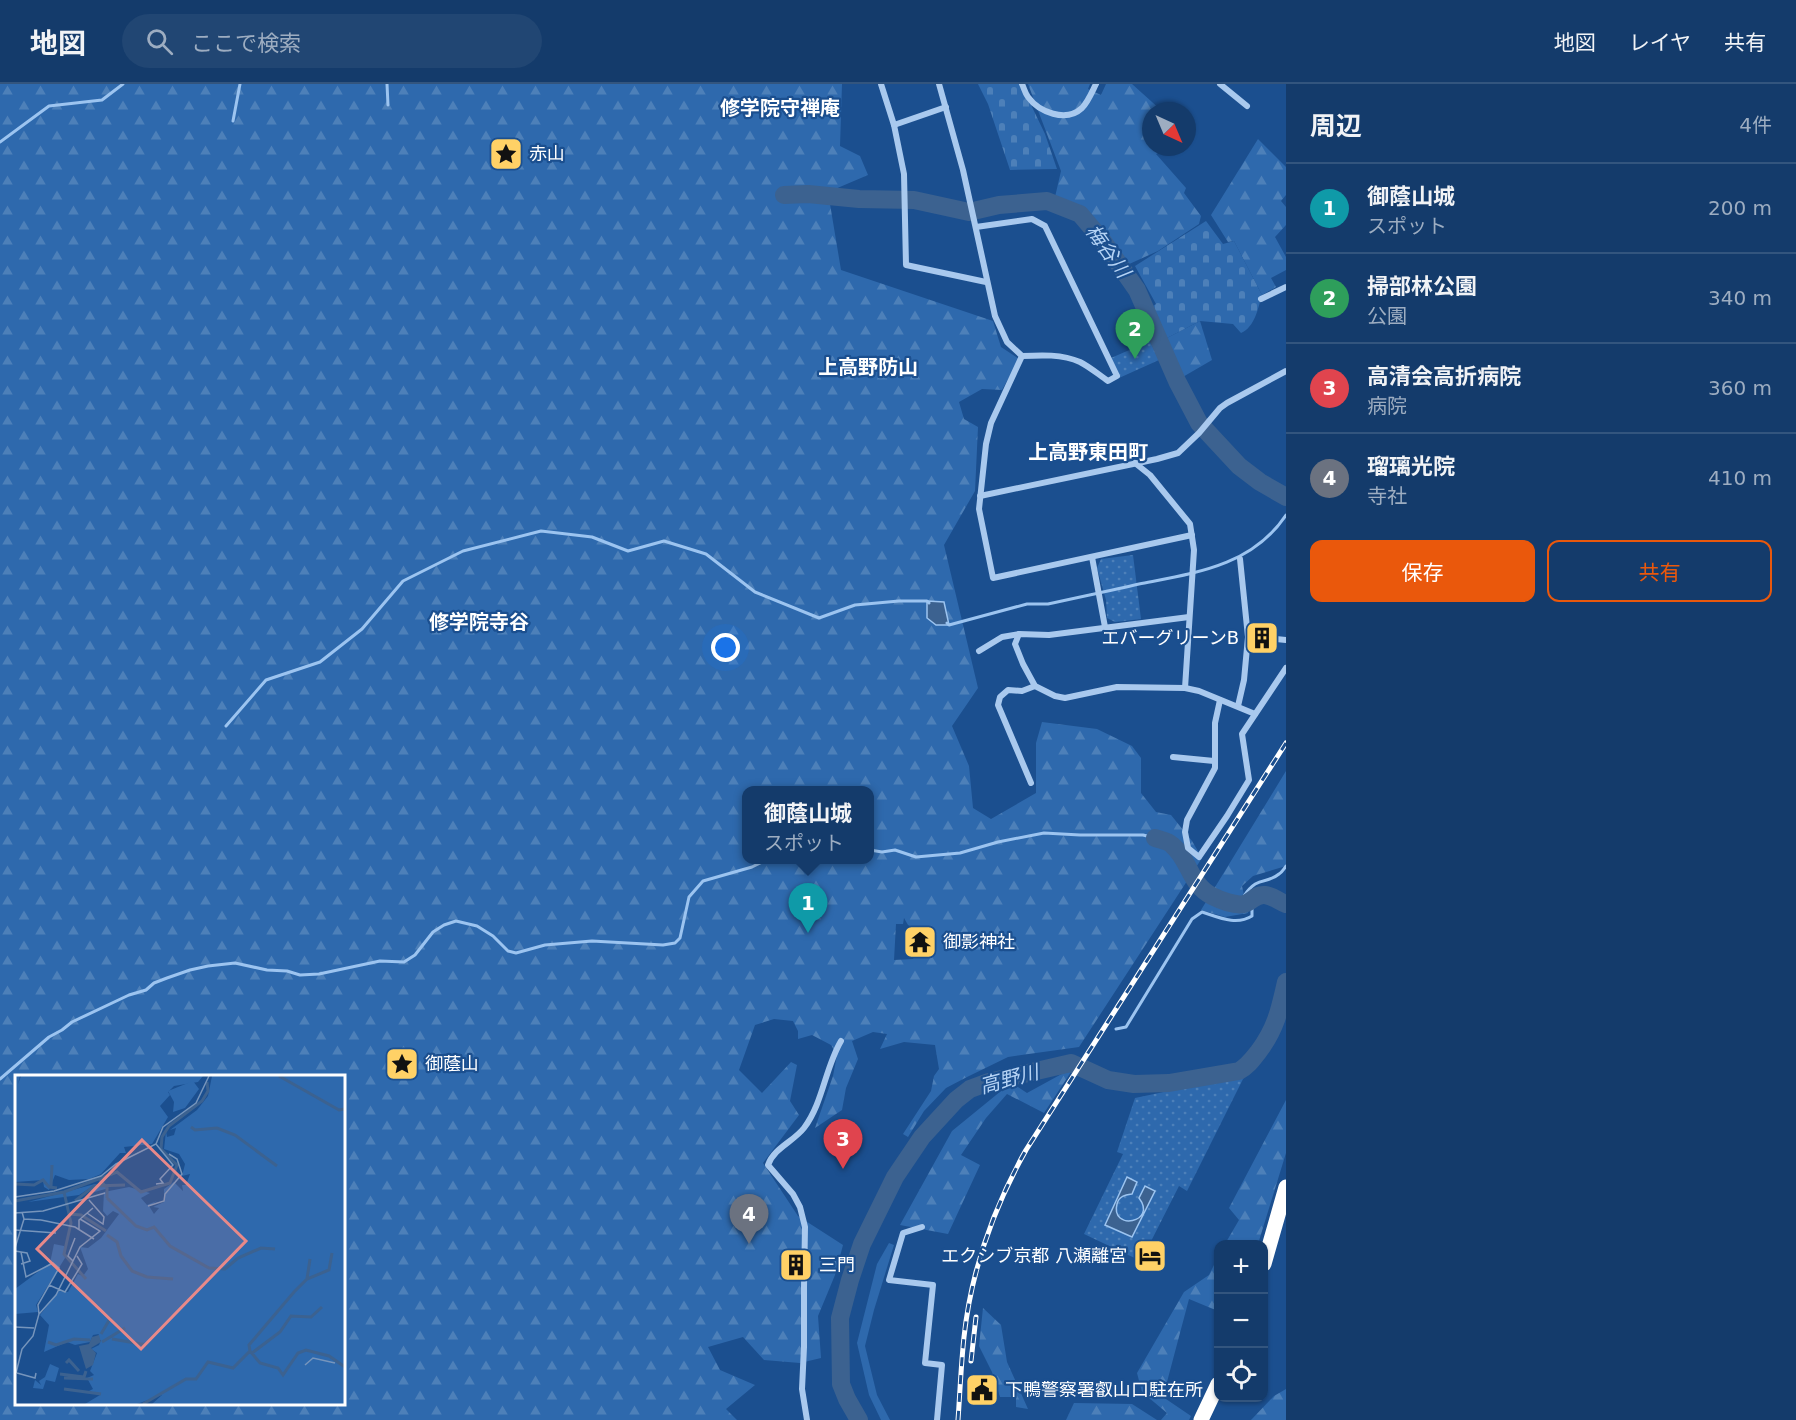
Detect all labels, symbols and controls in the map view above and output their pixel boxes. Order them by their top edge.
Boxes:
search box [122,14,542,68]
icon: search [143,25,176,58]
text: 地図 [30,27,86,60]
text: ここで検索 [191,31,301,56]
text: 地図 [1554,31,1596,55]
text: レイヤ [1629,31,1691,55]
text: 共有 [1724,31,1766,55]
district label: 修学院守禅庵 [720,96,840,120]
north arrow [1142,102,1196,156]
text: 周辺 [1310,111,1362,141]
text: 4件 [1739,113,1772,137]
place icon: 赤山 [488,136,524,172]
place label: 赤山 [529,143,565,164]
text: 御蔭山城 [1367,184,1455,209]
text: 1 [1323,196,1336,220]
text: 200 m [1708,196,1772,220]
text: スポット [1367,214,1447,238]
water label: 梅谷川 [1081,220,1137,284]
text: 掃部林公園 [1367,274,1477,299]
text: 2 [1323,286,1336,310]
text: 340 m [1708,286,1772,310]
text: 公園 [1367,304,1407,328]
pin: 2 [1116,310,1154,359]
district label: 上高野防山 [818,355,918,379]
text: 高清会高折病院 [1367,364,1521,389]
text: 3 [1323,376,1336,400]
text: 360 m [1708,376,1772,400]
text: 病院 [1367,394,1407,418]
district label: 上高野東田町 [1028,440,1148,464]
text: 瑠璃光院 [1367,454,1455,479]
text: 4 [1323,466,1336,490]
text: 410 m [1708,466,1772,490]
text: 寺社 [1367,484,1407,508]
button: 保存 [1310,540,1535,602]
button: 共有 [1547,540,1772,602]
district label: 修学院寺谷 [429,610,529,634]
building icon: エバーグリーンB [1244,620,1280,656]
place label: エバーグリーンB [1102,627,1239,648]
your location [711,633,740,662]
popup [742,786,874,864]
text: 御蔭山城 [764,801,852,826]
text: スポット [764,831,844,855]
pin: 1 [788,884,828,933]
temple icon: 御影神社 [902,924,938,960]
place label: 御影神社 [943,931,1015,952]
place icon: 御蔭山 [384,1046,420,1082]
place label: 御蔭山 [425,1053,479,1074]
water label: 高野川 [977,1059,1043,1098]
inset map [15,1075,345,1405]
pin: 3 [824,1120,862,1169]
pin: 4 [730,1194,768,1244]
hotel icon: エクシブ京都 八瀬離宮 [1132,1238,1168,1274]
map controls [1214,1240,1268,1402]
button: + [1214,1240,1268,1294]
place label: エクシブ京都 八瀬離宮 [941,1245,1127,1266]
building icon: 三門 [778,1247,814,1283]
place label: 三門 [819,1254,855,1275]
button: − [1214,1294,1268,1348]
button: locate [1214,1348,1268,1402]
public building icon: 下鴨警察署叡山口駐在所 [964,1372,1000,1408]
place label: 下鴨警察署叡山口駐在所 [1005,1379,1203,1400]

